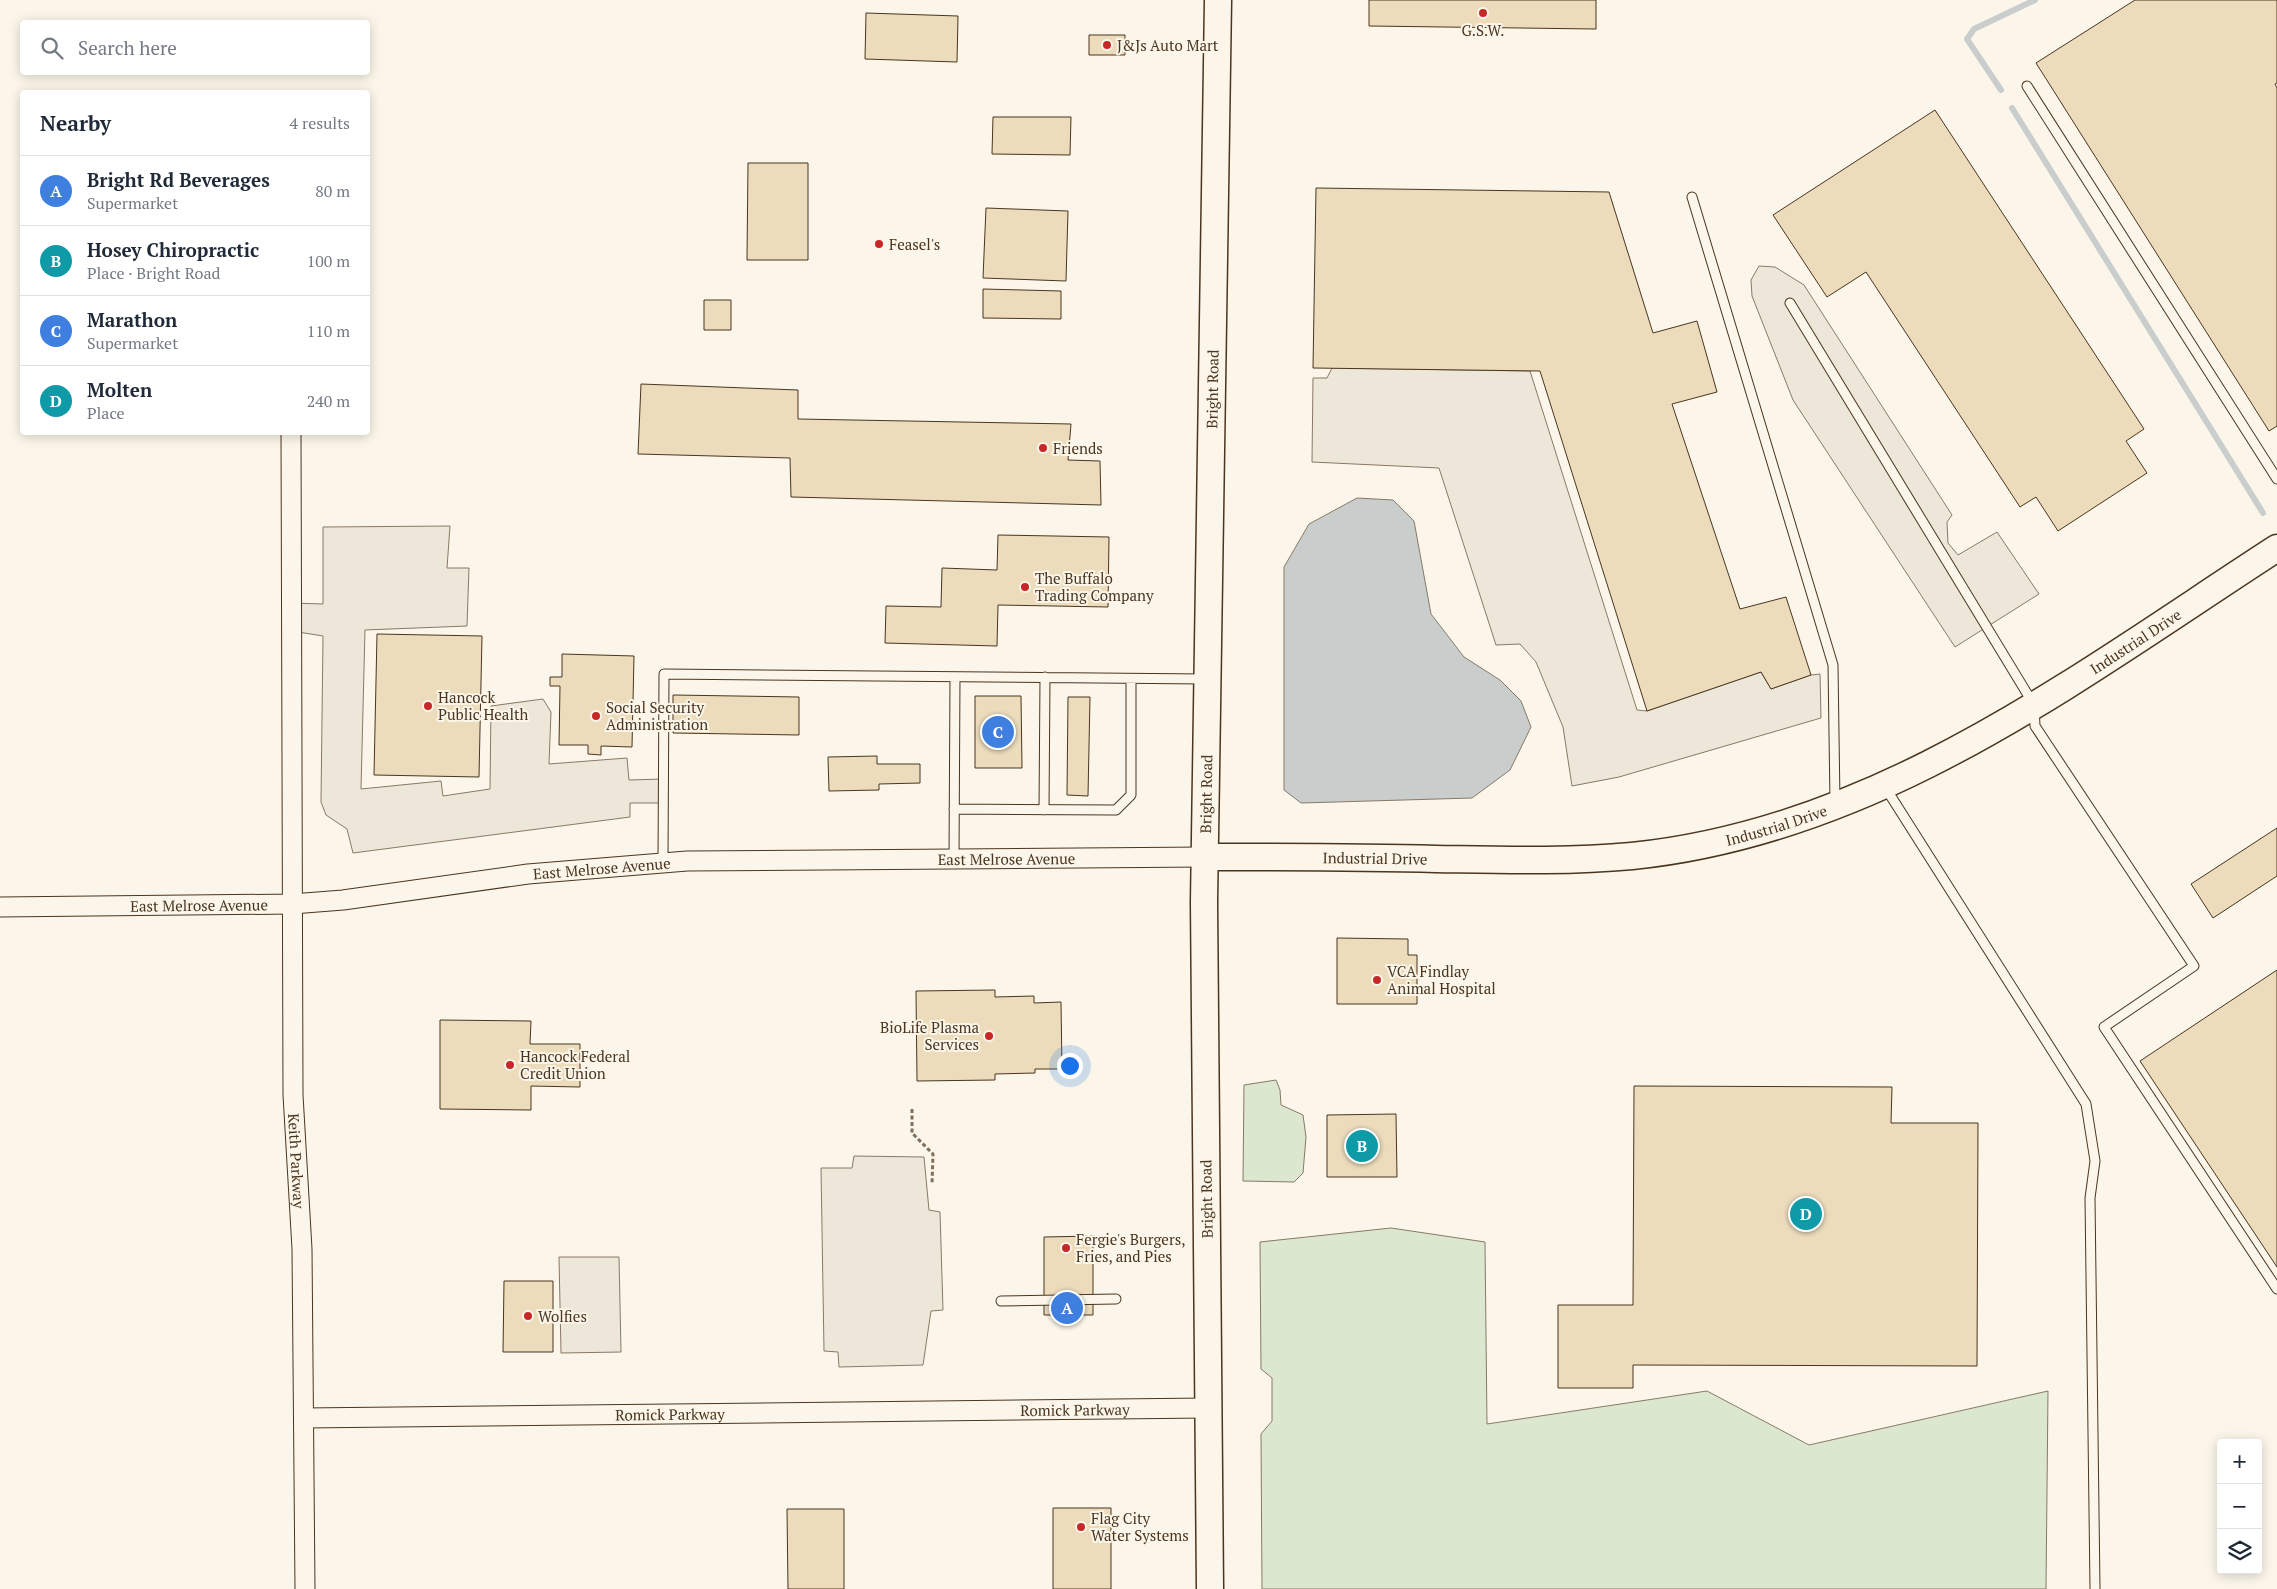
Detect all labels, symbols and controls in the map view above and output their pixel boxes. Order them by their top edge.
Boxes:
marker: G.S.W. [1477,7,1489,19]
search box [20,20,370,75]
place label: G.S.W. [1462,20,1505,40]
icon: search [38,34,66,62]
text: Search here [78,35,177,60]
place label: J&Js Auto Mart [1117,35,1219,55]
marker: J&Js Auto Mart [1101,39,1113,51]
text: Nearby [40,109,111,137]
text: 4 results [290,112,350,134]
text: Bright Rd Beverages [87,167,270,192]
text: A [50,180,62,202]
text: 80 m [315,180,350,202]
text: Supermarket [87,192,178,214]
place label: Feasel's [889,234,940,254]
text: Hosey Chiropractic [87,237,259,262]
marker: Feasel's [873,238,885,250]
text: B [51,250,61,272]
text: 100 m [307,250,350,272]
text: Place · Bright Road [87,262,220,284]
text: Marathon [87,307,177,332]
text: C [51,320,61,342]
text: 110 m [307,320,350,342]
text: Supermarket [87,332,178,354]
street label: Bright Road [1201,349,1223,429]
text: Molten [87,377,152,402]
text: D [50,390,62,412]
text: 240 m [307,390,350,412]
text: Place [87,402,125,424]
place label: Friends [1053,438,1103,458]
marker: Friends [1037,442,1049,454]
place label: The Buffalo Trading Company [1035,568,1154,605]
marker: The Buffalo Trading Company [1019,581,1031,593]
street label: Industrial Drive [2086,604,2185,678]
place label: Hancock Public Health [438,687,528,724]
place label: Social Security Administration [606,697,708,734]
marker: Hancock Public Health [422,700,434,712]
marker: Social Security Administration [590,710,602,722]
pin: C [982,713,1014,751]
street label: Bright Road [1195,754,1216,834]
street label: Industrial Drive [1724,800,1830,850]
street label: Industrial Drive [1322,847,1428,869]
street label: East Melrose Avenue [938,848,1075,869]
street label: East Melrose Avenue [532,852,671,884]
street label: East Melrose Avenue [130,894,268,916]
place label: VCA Findlay Animal Hospital [1387,961,1496,998]
marker: VCA Findlay Animal Hospital [1371,974,1383,986]
place label: BioLife Plasma Services [880,1017,979,1054]
marker: BioLife Plasma Services [983,1030,995,1042]
place label: Hancock Federal Credit Union [520,1046,630,1083]
your location [1057,1053,1083,1079]
marker: Hancock Federal Credit Union [504,1059,516,1071]
street label: Keith Parkway [284,1113,310,1209]
pin: B [1346,1127,1378,1165]
street label: Bright Road [1195,1159,1217,1239]
pin: D [1790,1195,1822,1233]
place label: Fergie's Burgers, Fries, and Pies [1076,1229,1185,1266]
marker: Fergie's Burgers, Fries, and Pies [1060,1242,1072,1254]
pin: A [1051,1289,1083,1327]
place label: Wolfies [538,1306,587,1326]
marker: Wolfies [522,1310,534,1322]
street label: Romick Parkway [1020,1399,1130,1420]
street label: Romick Parkway [615,1403,725,1425]
map controls [2217,1439,2262,1574]
button: + [2217,1439,2262,1484]
button: − [2217,1484,2262,1529]
place label: Flag City Water Systems [1091,1508,1189,1545]
marker: Flag City Water Systems [1075,1521,1087,1533]
button: layers [2217,1529,2262,1574]

